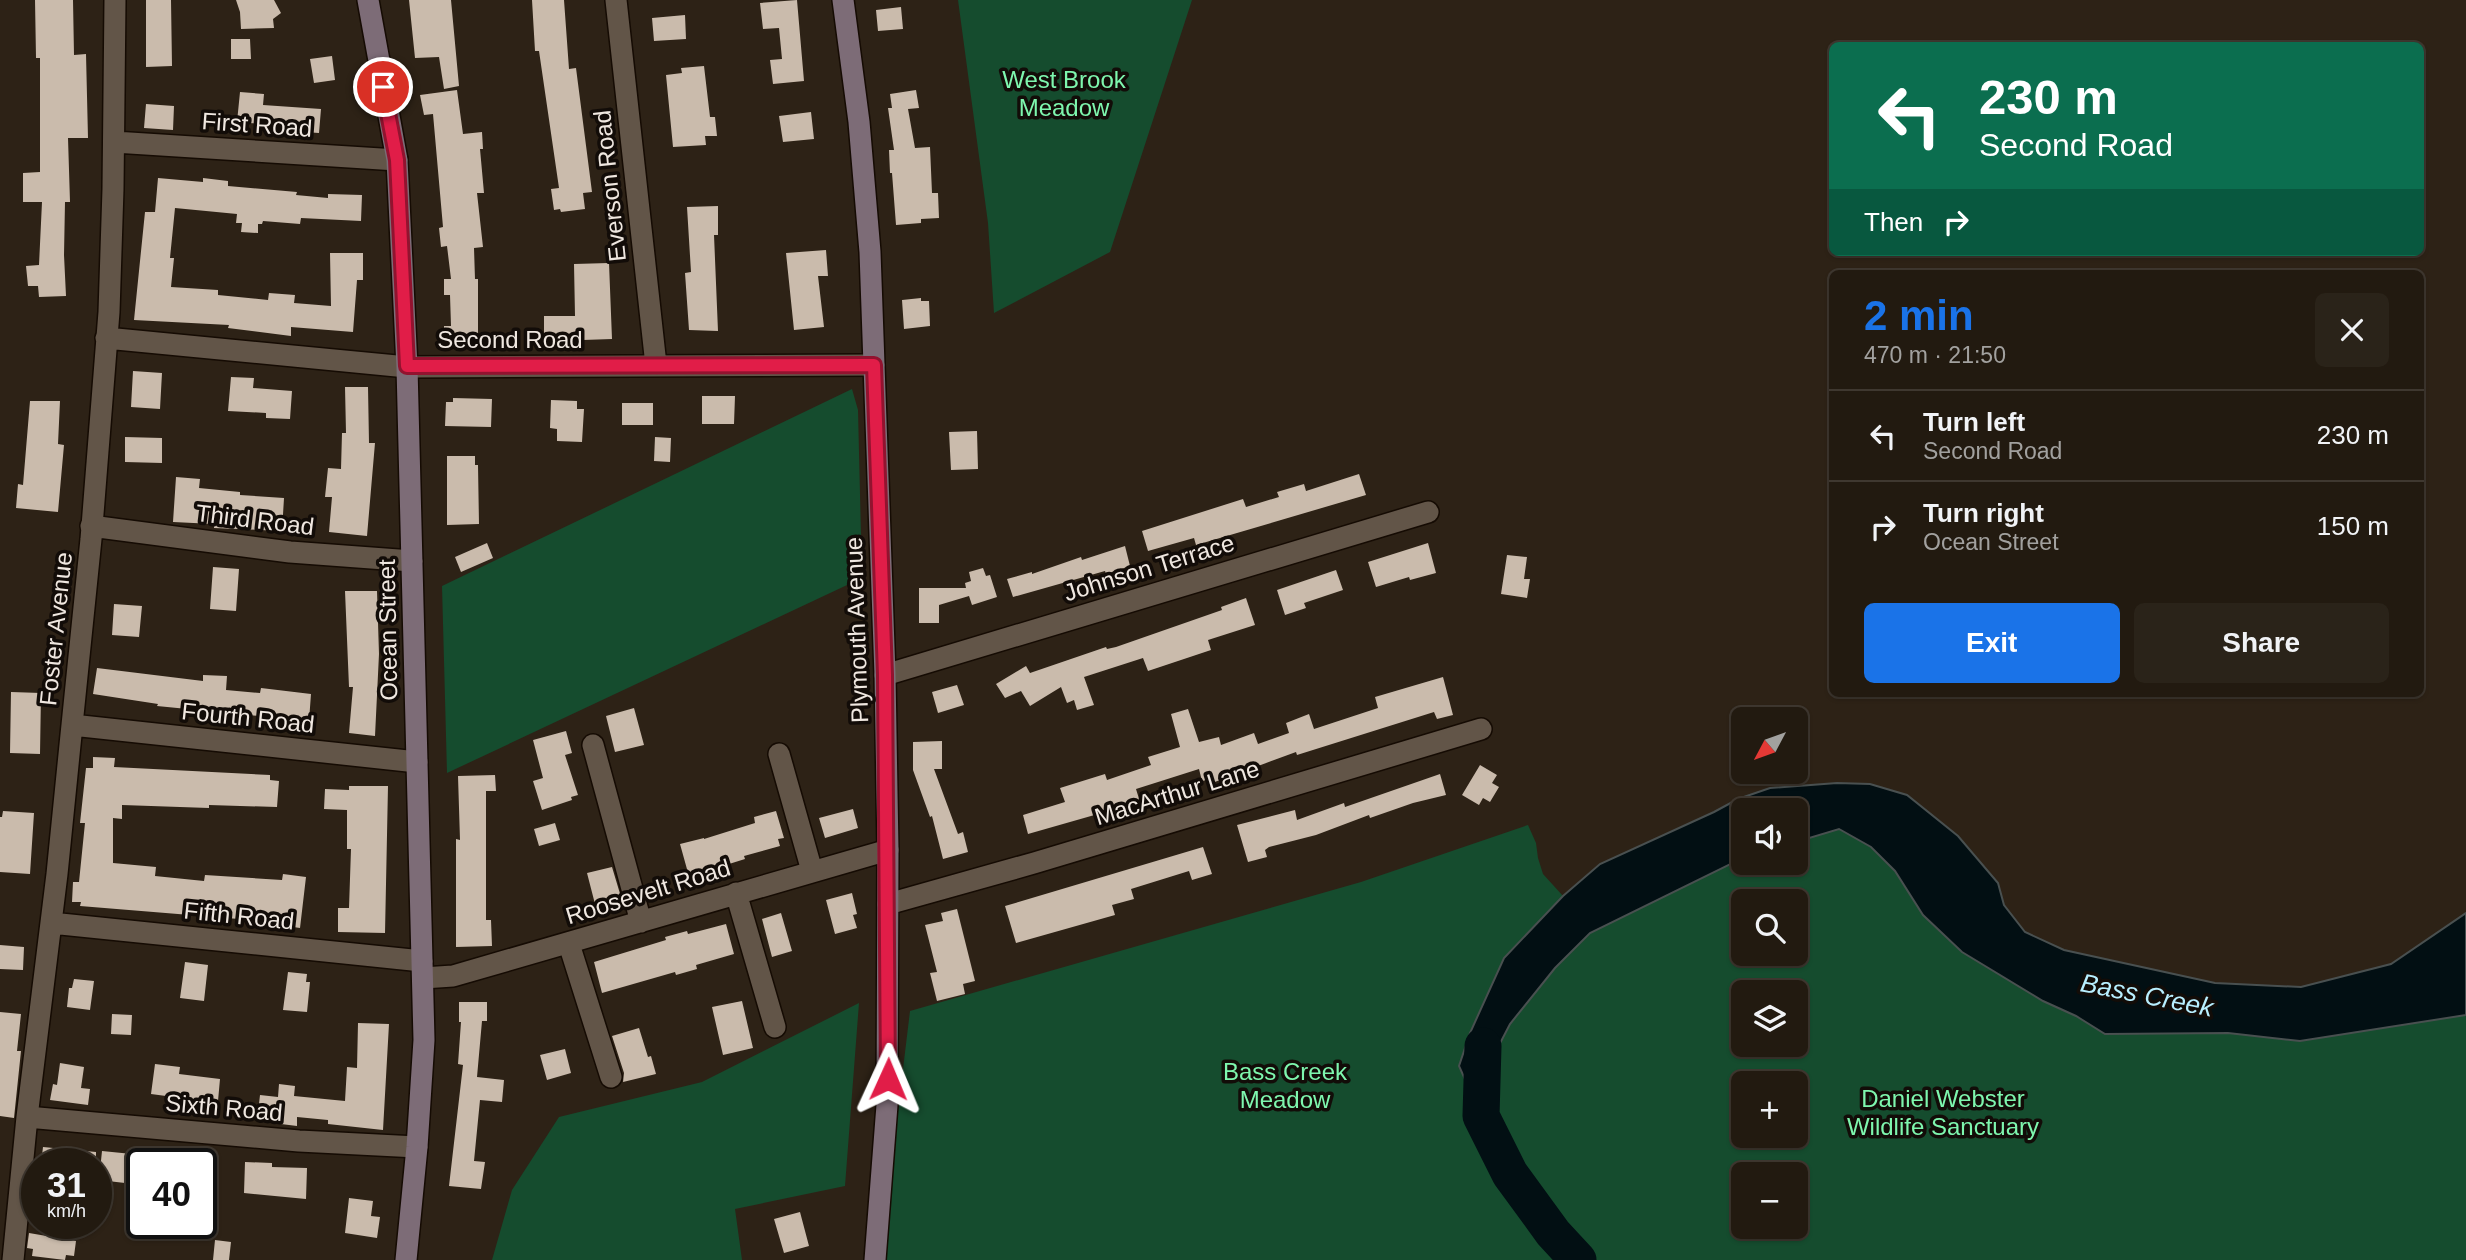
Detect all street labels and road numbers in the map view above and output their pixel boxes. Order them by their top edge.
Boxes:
street label: First Road [201,107,313,142]
street label: Everson Road [588,109,631,263]
street label: Second Road [437,326,583,353]
street label: Third Road [194,499,316,540]
street label: Johnson Terrace [1060,529,1237,606]
street label: Plymouth Avenue [840,536,873,724]
street label: Foster Avenue [34,551,77,707]
street label: Ocean Street [373,559,402,701]
street label: Fourth Road [180,697,316,738]
street label: MacArthur Lane [1091,755,1262,830]
street label: Roosevelt Road [562,854,733,929]
street label: Fifth Road [183,896,296,935]
street label: Sixth Road [164,1089,284,1126]

